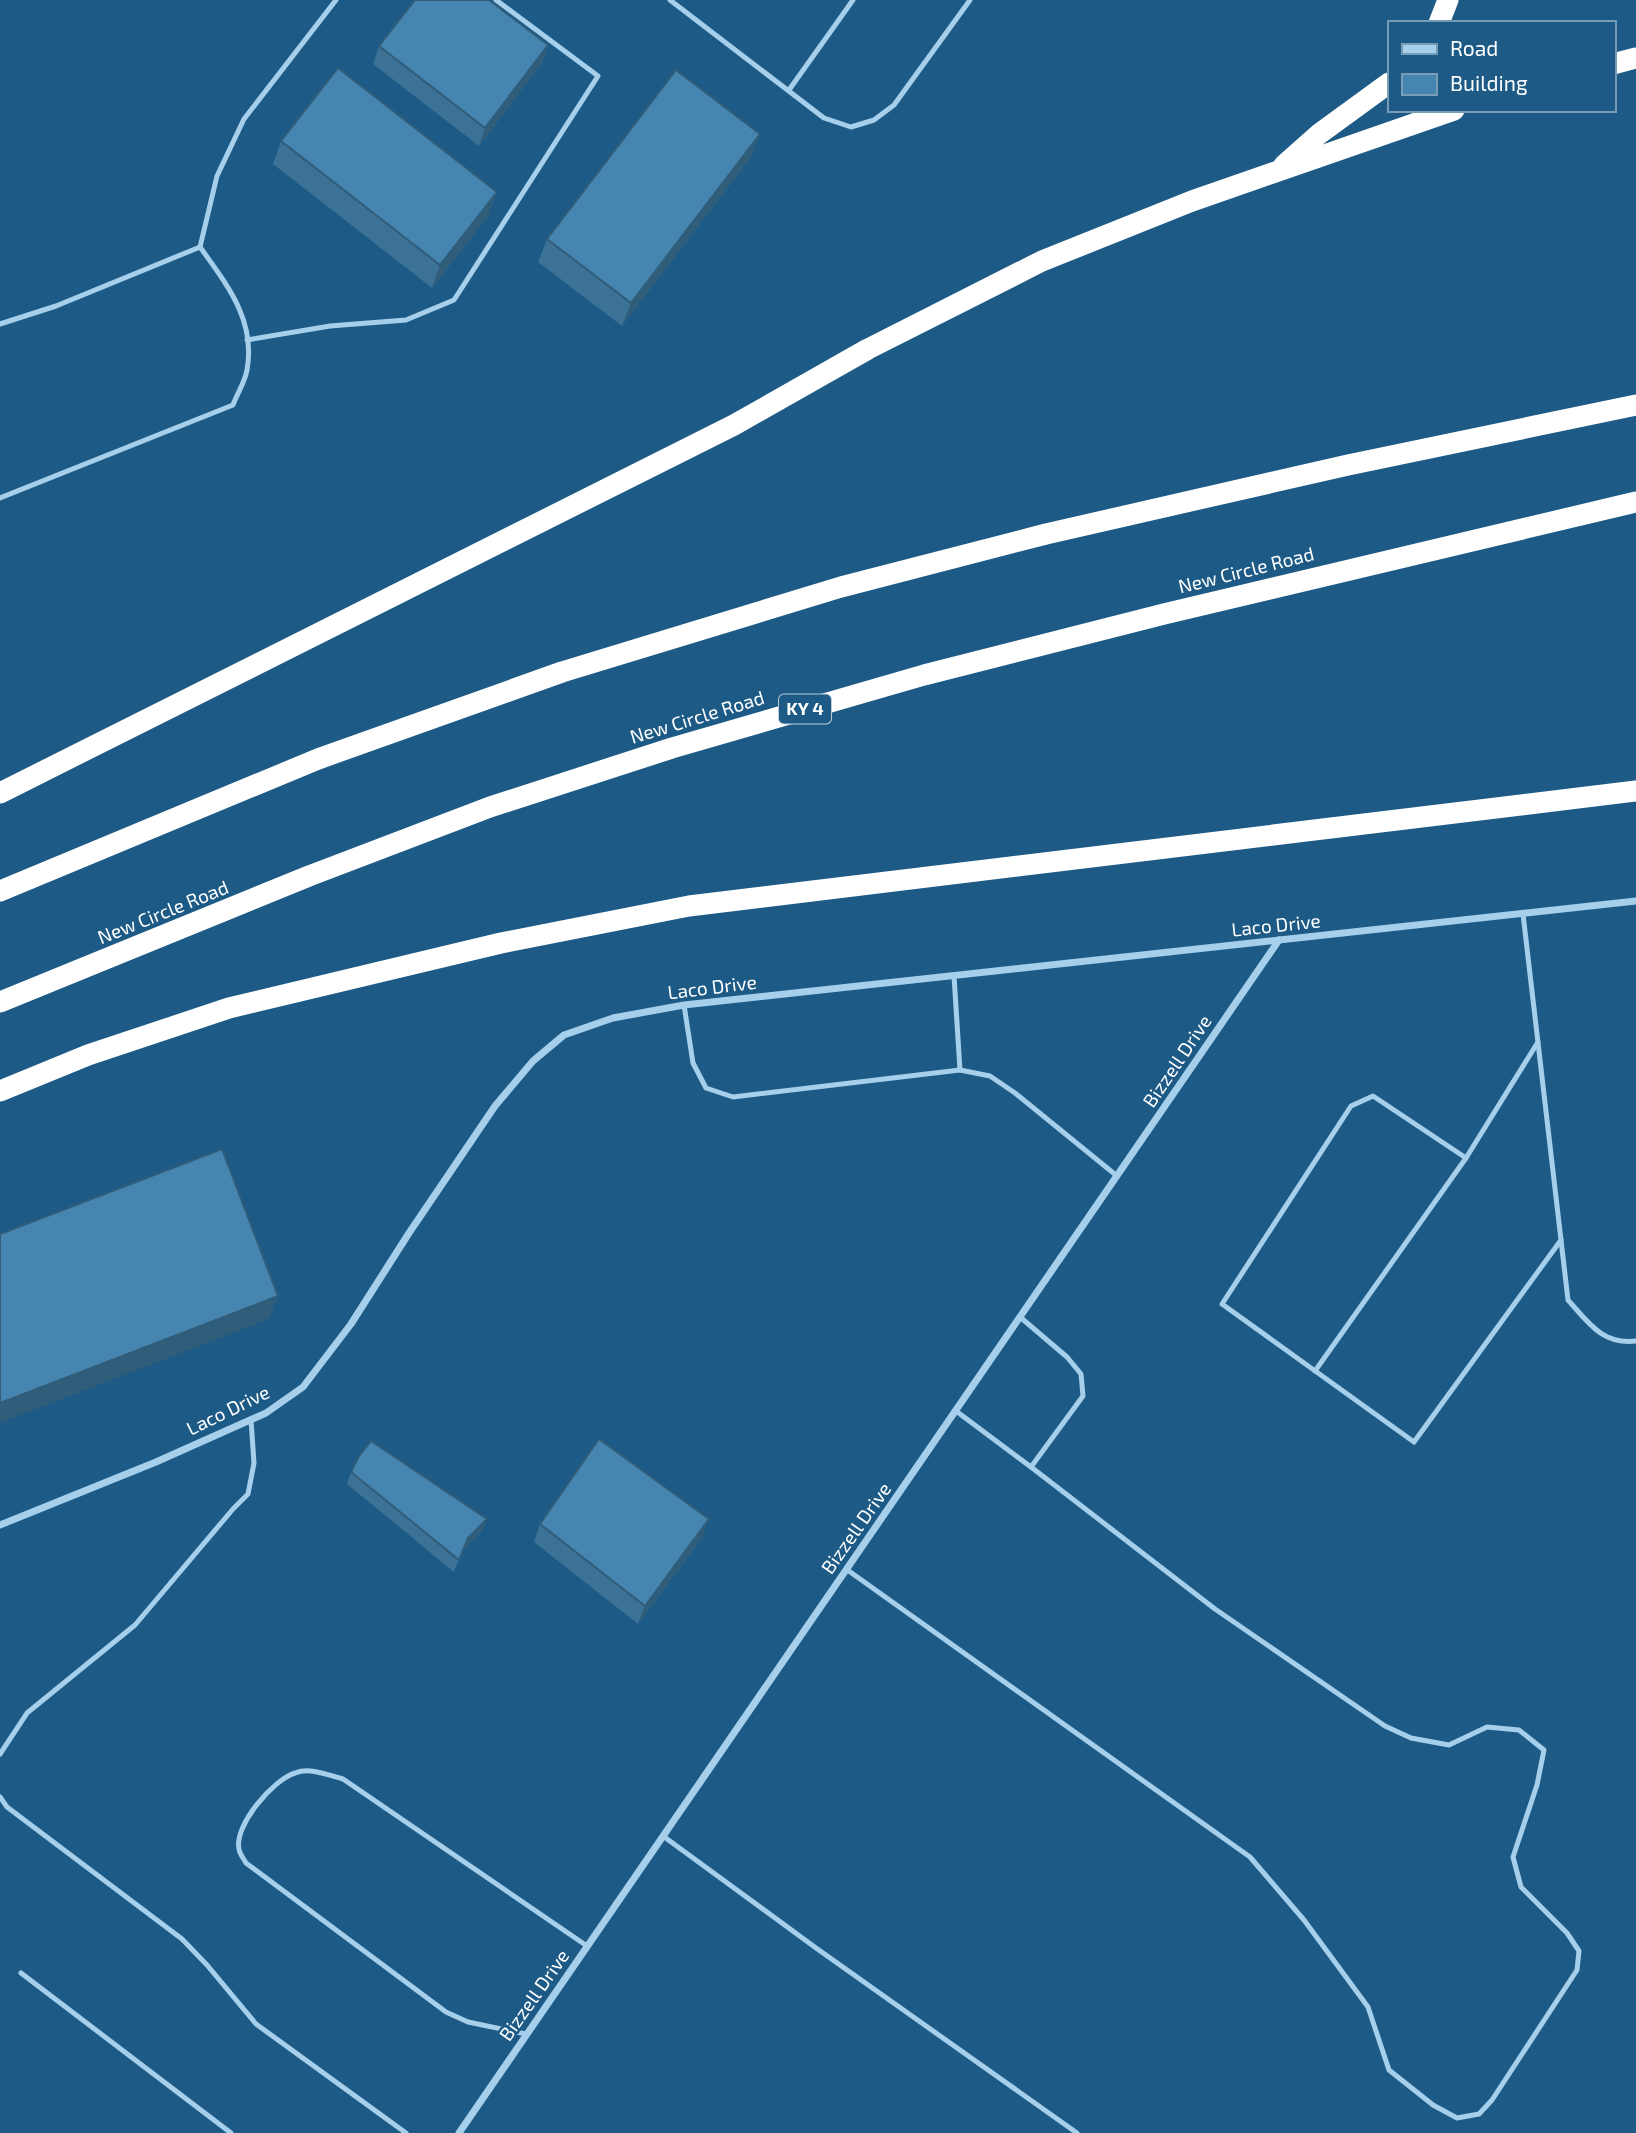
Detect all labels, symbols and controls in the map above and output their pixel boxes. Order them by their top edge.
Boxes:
legend [1388,21,1615,112]
text: Road [1450,35,1498,60]
text: Building [1450,70,1528,95]
street label: New Circle Road [1176,542,1316,598]
street label: New Circle Road [627,685,767,748]
road number: KY 4 [779,694,831,724]
street label: New Circle Road [94,875,232,948]
street label: Laco Drive [1230,908,1322,941]
street label: Laco Drive [666,970,758,1003]
street label: Bizzell Drive [1137,1010,1216,1111]
street label: Laco Drive [183,1380,273,1440]
street label: Bizzell Drive [816,1478,895,1578]
street label: Bizzell Drive [494,1945,573,2045]

